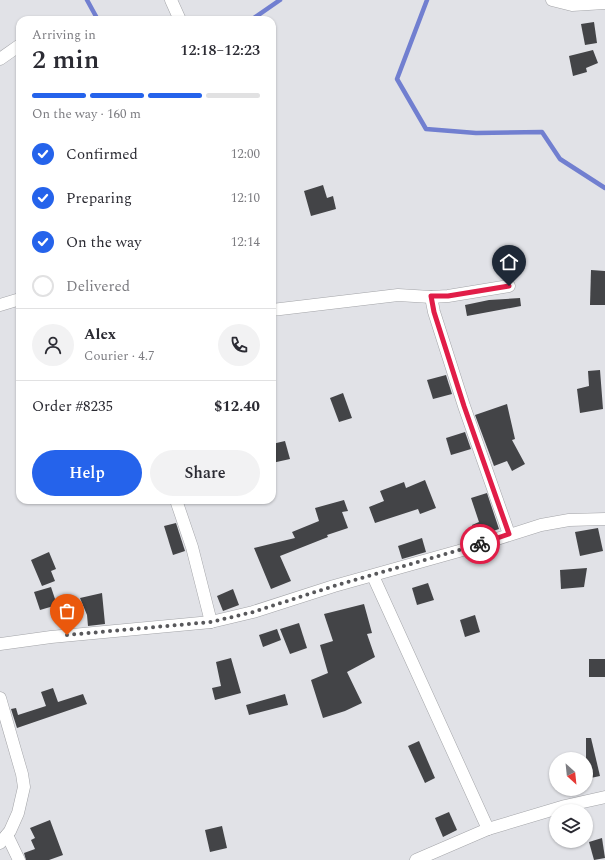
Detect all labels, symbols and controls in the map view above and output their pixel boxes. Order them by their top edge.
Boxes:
text: Arriving in [32,25,96,45]
text: 12:18–12:23 [180,39,260,62]
text: 2 min [32,40,99,80]
text: On the way · 160 m [32,104,141,124]
icon: check [32,143,54,165]
text: Confirmed [66,143,138,166]
text: 12:00 [231,144,260,164]
icon: check [32,187,54,209]
text: Preparing [66,187,132,210]
text: 12:10 [231,188,260,208]
icon: check [32,231,54,253]
text: On the way [66,231,141,254]
text: 12:14 [231,232,260,252]
pin [492,245,526,286]
icon: home [498,251,520,273]
text: Delivered [66,275,130,298]
text: Alex [84,323,116,346]
button: person [32,324,74,366]
button: phone [218,324,260,366]
text: Courier · 4.7 [84,346,154,366]
text: Order #8235 [32,395,113,418]
text: $12.40 [214,395,260,418]
button: Help [32,450,142,496]
button: Share [150,450,260,496]
courier [460,524,500,564]
icon: bike [469,533,491,555]
pin [50,594,84,635]
icon: bag [56,600,78,622]
north arrow [549,752,593,796]
map controls [549,752,593,848]
button: layers [549,804,593,848]

